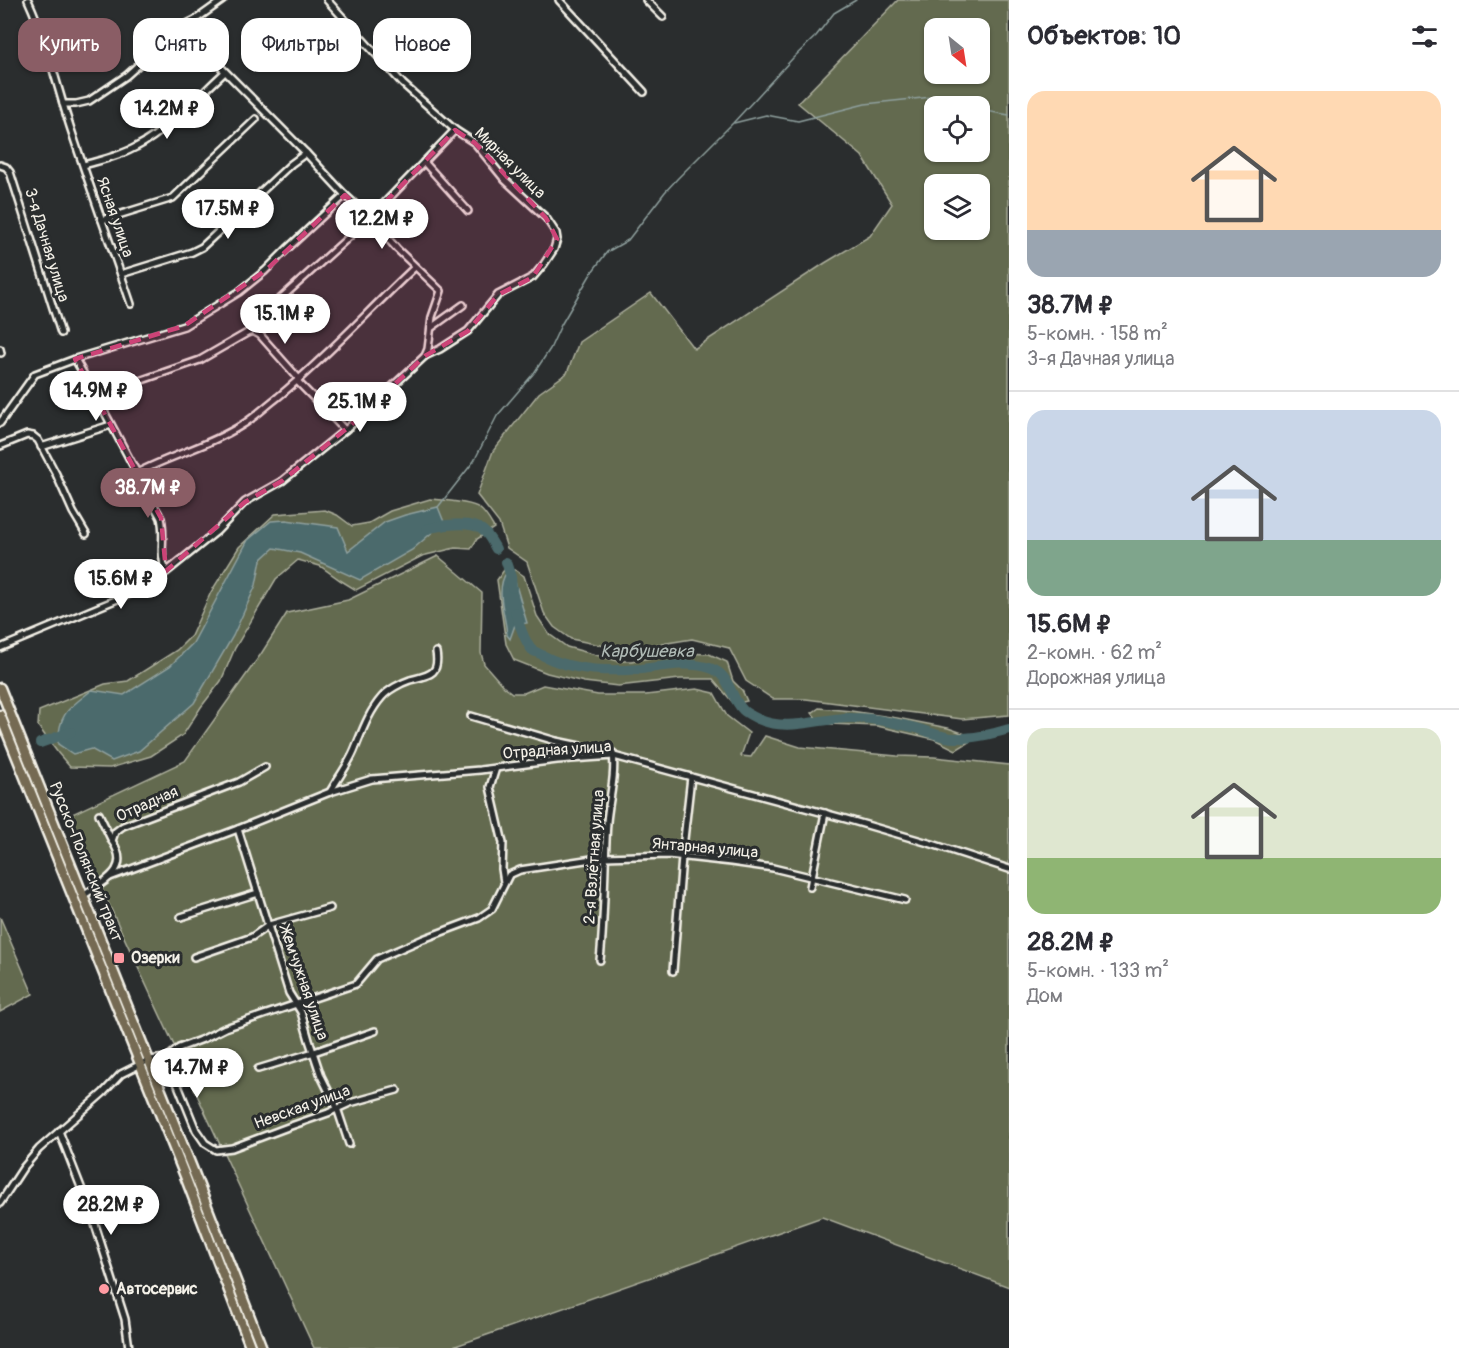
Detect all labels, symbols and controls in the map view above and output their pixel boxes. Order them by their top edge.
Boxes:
chip: Купить [18,18,121,72]
chip: Снять [133,18,229,72]
chip: Фильтры [241,18,361,72]
chip: Новое [373,18,471,72]
north arrow [924,18,990,84]
map controls [924,18,990,240]
text: Объектов: 10 [1027,20,1181,52]
icon: filters [1408,20,1441,53]
pin: 14.2M ₽ [112,89,222,140]
text: 14.2M ₽ [134,96,200,121]
button: locate [924,96,990,162]
street label: Мирная улица [470,123,550,203]
icon: home [1180,130,1288,238]
street label: Ясная улица [92,174,138,260]
button: layers [924,174,990,240]
street label: 3-я Дачная улица [20,186,74,304]
pin: 17.5M ₽ [173,189,283,240]
text: 17.5M ₽ [196,196,260,221]
pin: 12.2M ₽ [327,199,437,250]
text: 12.2M ₽ [349,206,415,231]
text: 38.7M ₽ [1027,289,1114,321]
pin: 15.1M ₽ [230,294,340,345]
text: 15.1M ₽ [254,301,316,326]
text: 5-комн. · 158 m² [1027,321,1168,346]
text: 3-я Дачная улица [1027,346,1175,371]
pin: 14.9M ₽ [41,371,151,422]
text: 14.9M ₽ [64,378,128,403]
pin: 25.1M ₽ [305,382,415,433]
text: 25.1M ₽ [328,389,392,414]
icon: home [1180,449,1288,557]
pin: 38.7M ₽ [93,468,203,519]
text: 38.7M ₽ [115,475,181,500]
pin: 15.6M ₽ [66,559,176,610]
text: 15.6M ₽ [88,566,154,591]
text: 15.6M ₽ [1027,608,1112,640]
water label: Карбушевка [600,640,695,663]
text: 2-комн. · 62 m² [1027,640,1162,665]
text: Дорожная улица [1027,665,1166,690]
street label: Отрадная улица [502,736,612,764]
icon: home [1180,767,1288,875]
street label: Русско-Полянский тракт [45,779,127,945]
street label: Отрадная [113,781,181,827]
street label: 2-я Взлётная улица [579,789,609,925]
street label: Янтарная улица [651,833,759,863]
street label: Жемчужная улица [274,920,333,1043]
text: 28.2M ₽ [1027,926,1115,958]
place label: Озерки [131,948,181,968]
marker: Озерки [112,951,126,965]
text: 5-комн. · 133 m² [1027,958,1169,983]
text: Дом [1027,983,1063,1008]
pin: 14.7M ₽ [142,1048,252,1099]
text: 14.7M ₽ [164,1055,230,1080]
street label: Невская улица [251,1080,353,1134]
pin: 28.2M ₽ [56,1185,166,1236]
text: 28.2M ₽ [77,1192,145,1217]
place label: Автосервис [116,1279,198,1299]
marker: Автосервис [97,1282,111,1296]

